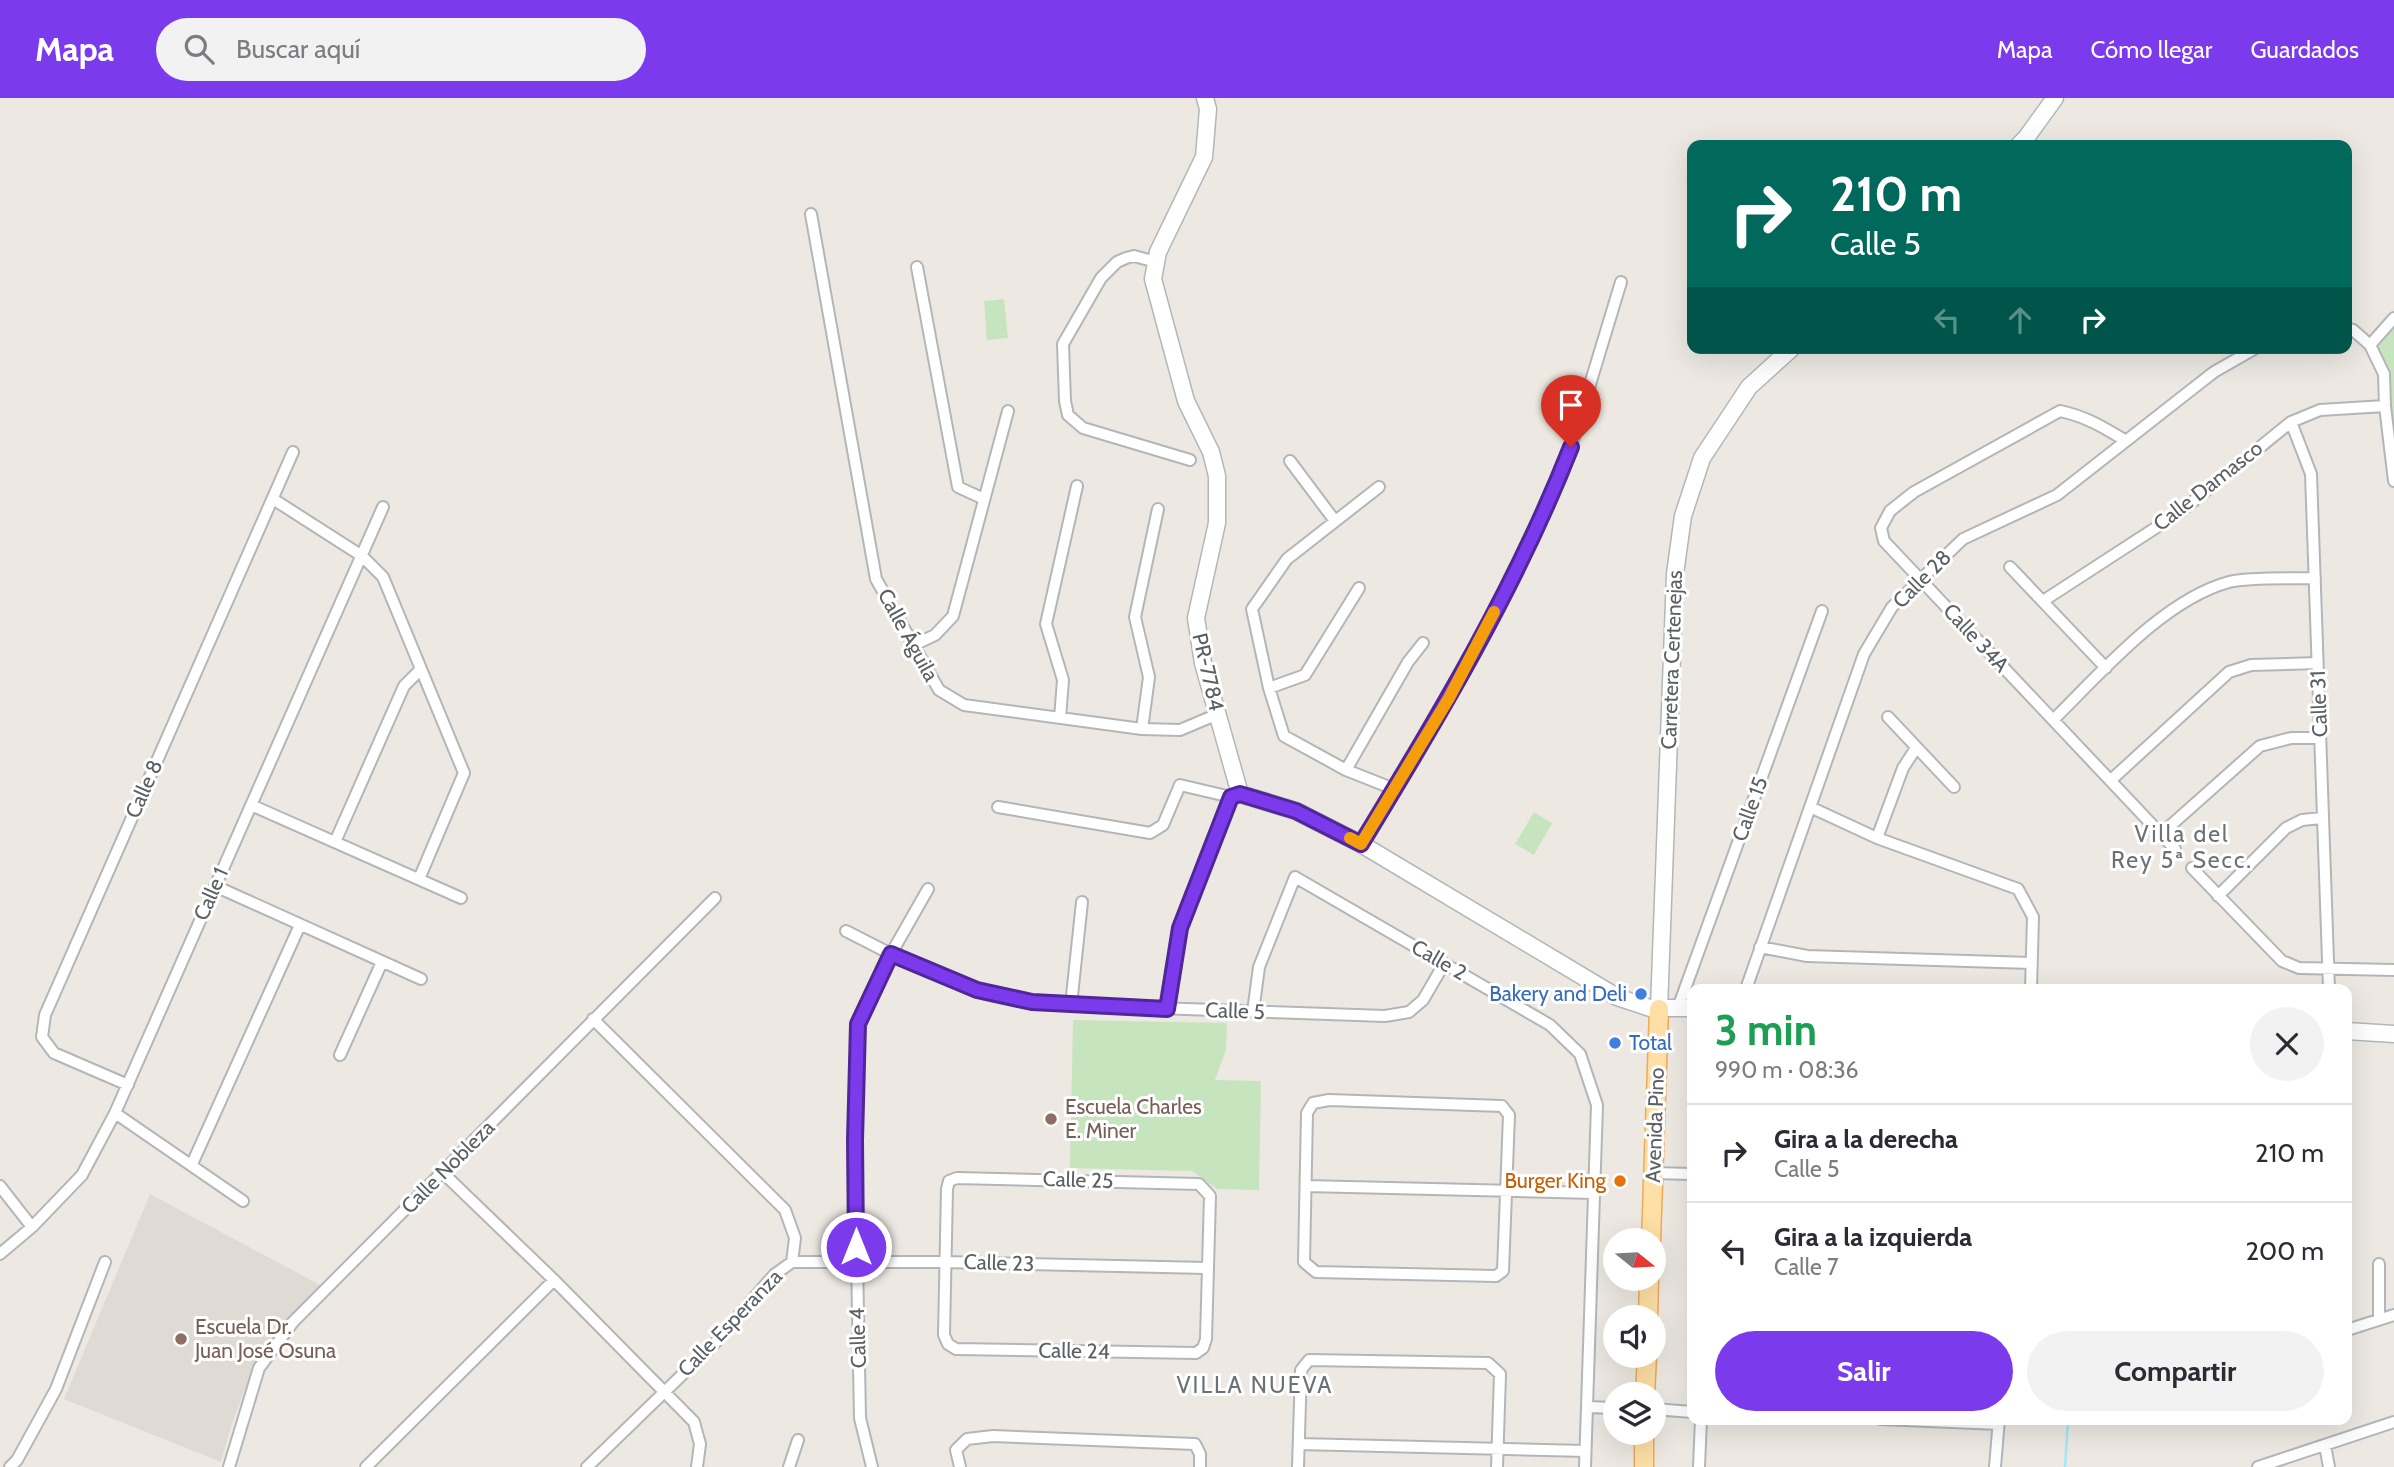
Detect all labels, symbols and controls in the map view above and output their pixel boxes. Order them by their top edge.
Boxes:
search box [156,18,646,81]
text: Mapa [35,29,114,69]
icon: search [180,30,218,68]
text: Buscar aquí [236,33,360,65]
text: Mapa [1997,35,2053,64]
text: Cómo llegar [2091,35,2212,64]
text: Guardados [2250,35,2359,64]
text: 210 m [1830,164,1962,223]
icon: right [1715,168,1806,259]
text: Calle 5 [1830,224,1921,263]
icon: left [1928,301,1966,339]
icon: ahead [2001,301,2039,339]
icon: right [2074,301,2112,339]
pin [1541,375,1601,447]
icon: arrive [1552,386,1590,424]
street label: Calle Damasco [2148,435,2267,536]
street label: Calle 28 [1887,544,1956,613]
street label: Carretera Certenejas [1656,570,1688,750]
street label: Calle Águila [873,584,944,685]
street label: Calle 34A [1938,598,2014,677]
street label: PR-7784 [1187,631,1230,713]
street label: Calle 31 [2305,670,2332,738]
street label: Calle 8 [120,756,167,822]
street label: Calle 15 [1726,773,1773,844]
district label: Villa del Rey 5ª Secc. [2111,820,2253,874]
street label: Calle 1 [188,864,233,924]
street label: Calle 2 [1407,934,1471,985]
place label: Bakery and Deli [1489,981,1627,1006]
marker: Bakery and Deli [1633,986,1649,1002]
street label: Calle 5 [1205,997,1265,1024]
text: 3 min [1715,1004,1817,1056]
button: close [2250,1007,2324,1081]
place label: Total [1629,1030,1672,1055]
marker: Total [1607,1035,1623,1051]
text: 990 m · 08:36 [1715,1056,1859,1084]
street label: Avenida Pino [1640,1067,1669,1183]
place label: Escuela Charles E. Miner [1065,1094,1202,1143]
marker: Escuela Charles E. Miner [1043,1111,1059,1127]
street label: Calle Nobleza [396,1115,499,1218]
text: Gira a la derecha [1774,1123,1958,1155]
icon: right [1715,1134,1753,1172]
text: 210 m [2255,1137,2324,1169]
text: Calle 5 [1774,1155,1839,1183]
street label: Calle 25 [1042,1166,1114,1193]
place label: Burger King [1504,1168,1607,1193]
marker: Burger King [1612,1173,1628,1189]
position arrow [819,1210,893,1284]
text: Gira a la izquierda [1774,1221,1972,1253]
north arrow [1603,1228,1666,1292]
map controls [1603,1228,1666,1445]
icon: left [1715,1232,1753,1270]
text: 200 m [2245,1235,2324,1267]
street label: Calle 23 [963,1249,1035,1276]
text: Calle 7 [1774,1253,1838,1281]
street label: Calle Esperanza [672,1264,787,1381]
button: sound [1603,1305,1666,1368]
street label: Calle 4 [844,1307,871,1369]
place label: Escuela Dr. Juan José Osuna [194,1314,336,1363]
marker: Escuela Dr. Juan José Osuna [173,1331,189,1347]
button: Salir [1715,1331,2013,1411]
button: Compartir [2027,1331,2324,1411]
street label: Calle 24 [1038,1337,1110,1364]
district label: VILLA NUEVA [1177,1371,1333,1399]
button: layers [1603,1382,1666,1445]

